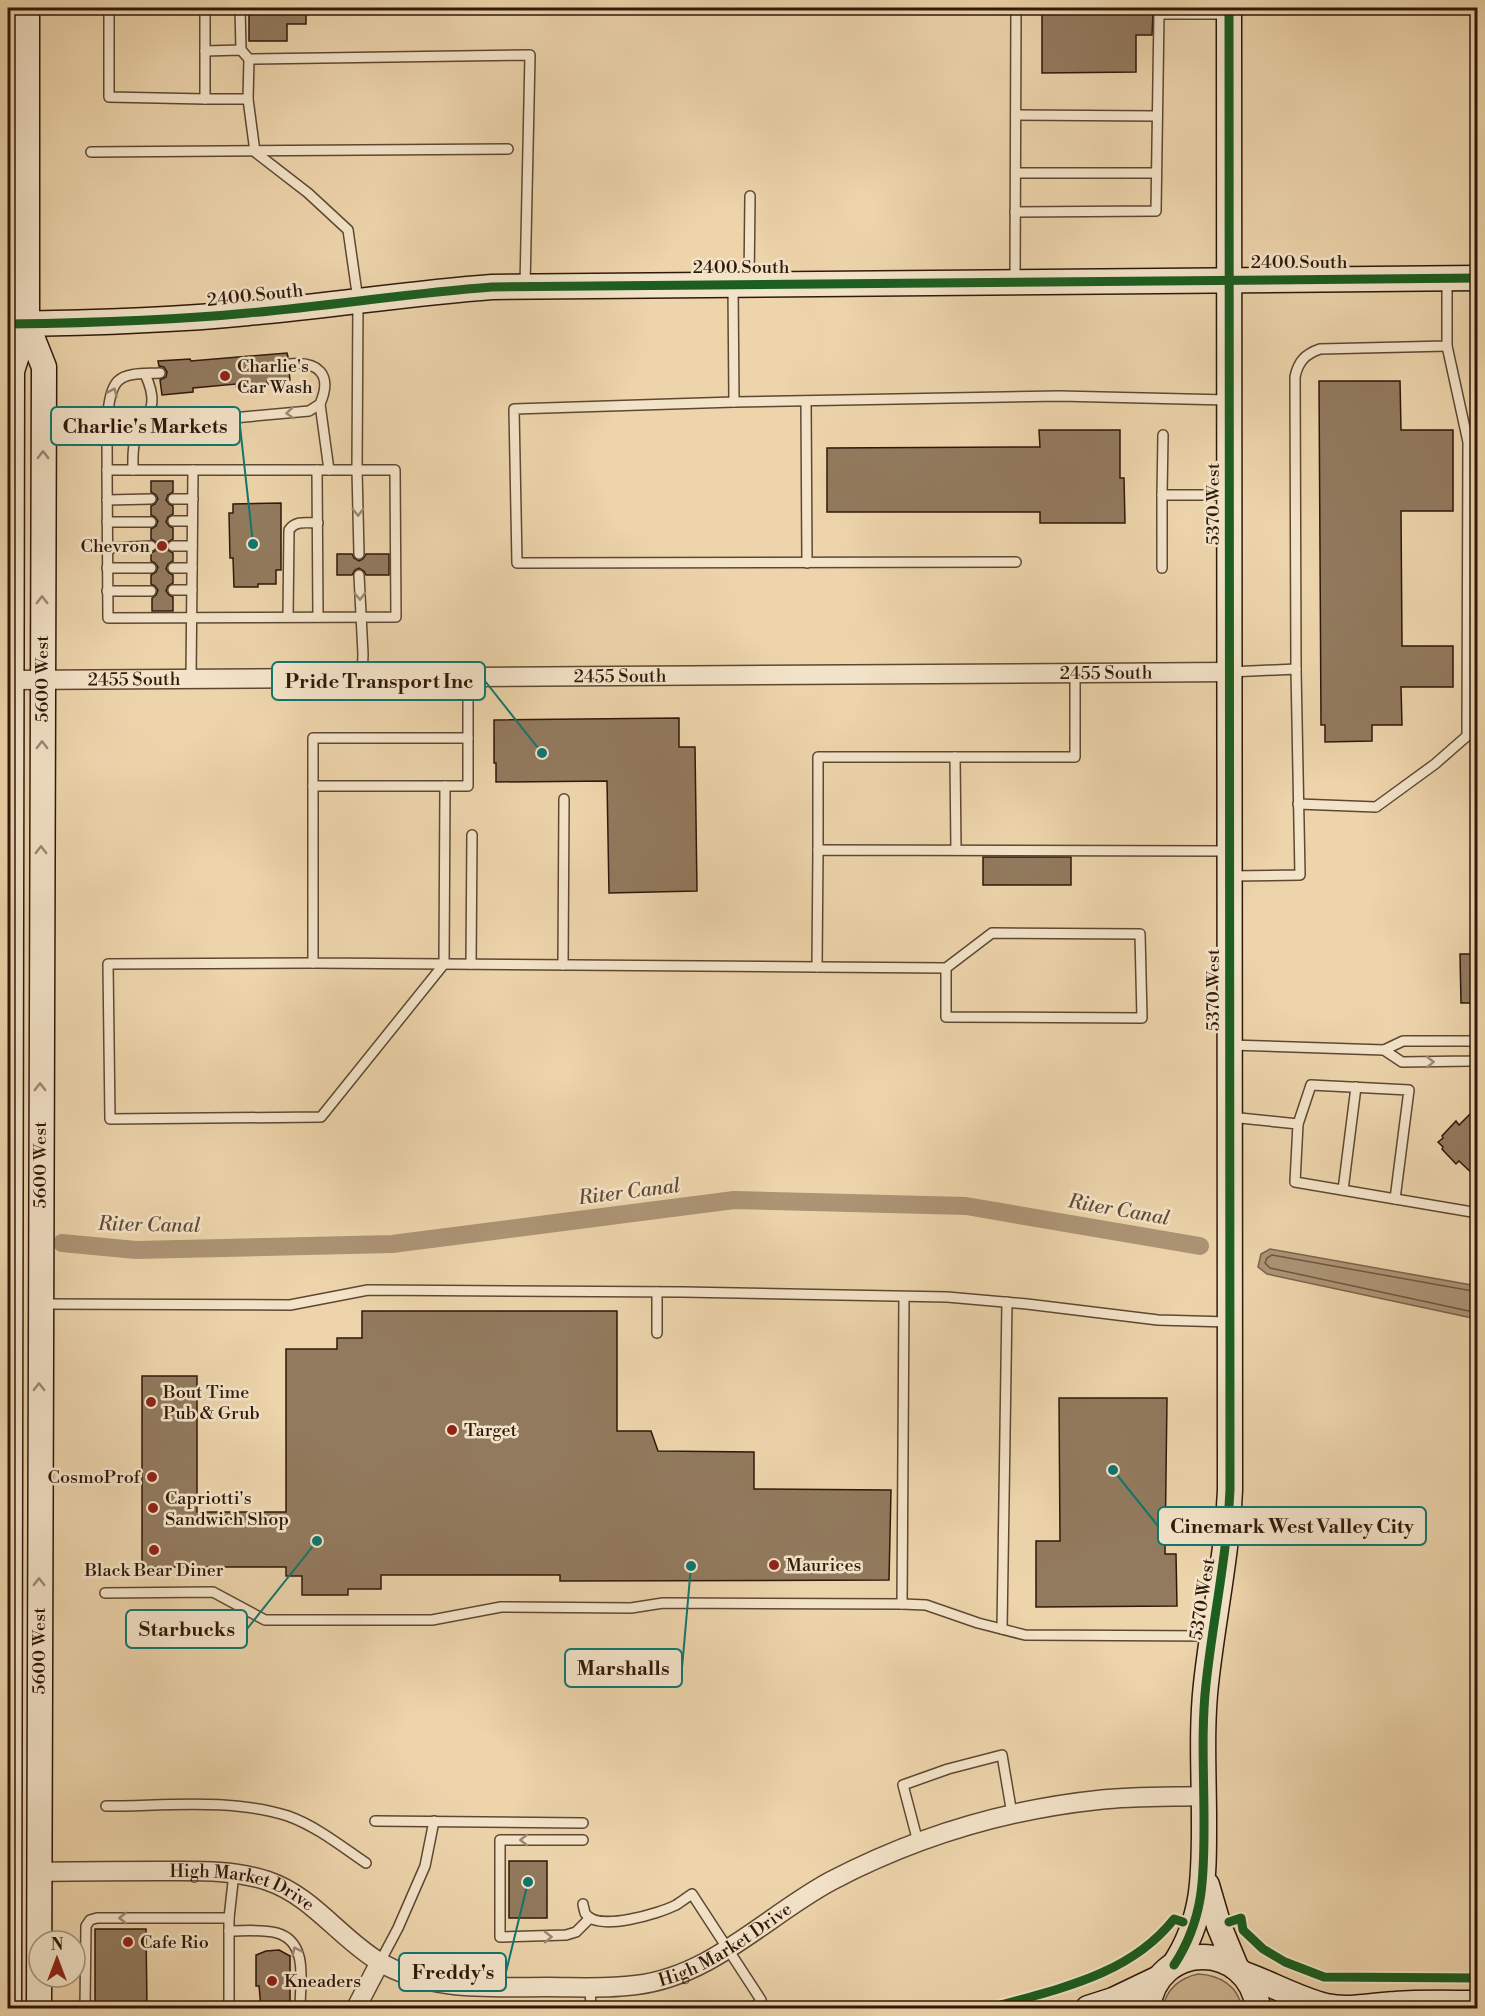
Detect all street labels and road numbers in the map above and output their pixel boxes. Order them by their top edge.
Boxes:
street label: 2400 South [1251,251,1348,274]
street label: 2400 South [693,256,790,279]
street label: 2400 South [206,279,305,312]
street label: 5370 West [1202,462,1225,545]
street label: 5600 West [31,635,54,723]
street label: 2455 South [1060,662,1153,685]
street label: 2455 South [574,665,667,688]
street label: 2455 South [88,668,181,691]
street label: 5370 West [1202,948,1225,1031]
street label: 5600 West [29,1121,52,1209]
street label: 5370 West [1185,1556,1220,1642]
street label: 5600 West [28,1607,51,1695]
street label: High Market Drive [169,1860,319,1916]
street label: High Market Drive [656,1898,796,1992]

